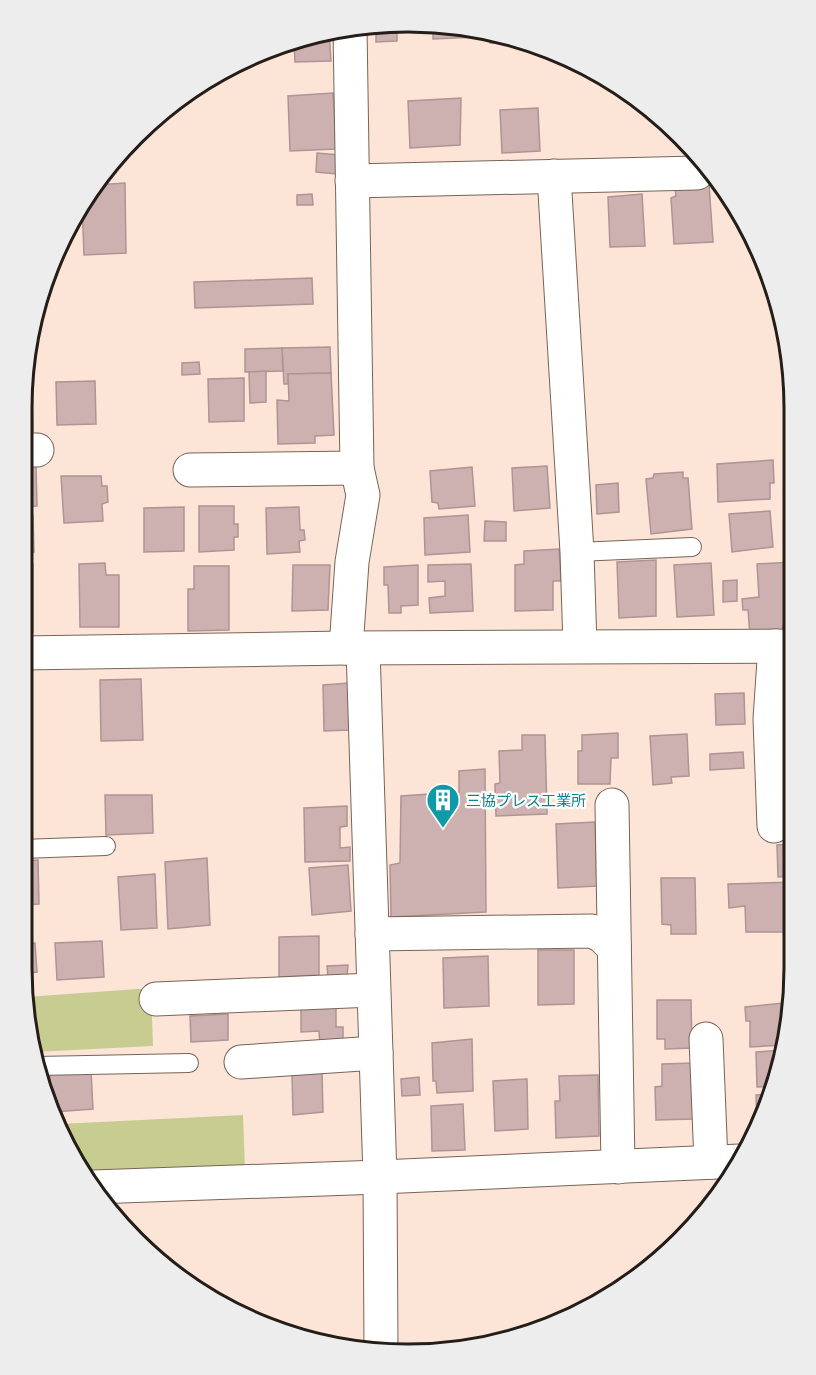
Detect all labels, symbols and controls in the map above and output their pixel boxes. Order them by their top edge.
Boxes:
building icon: 三協プレス工業所 [425,782,461,829]
place label: 三協プレス工業所 [466,791,586,809]

